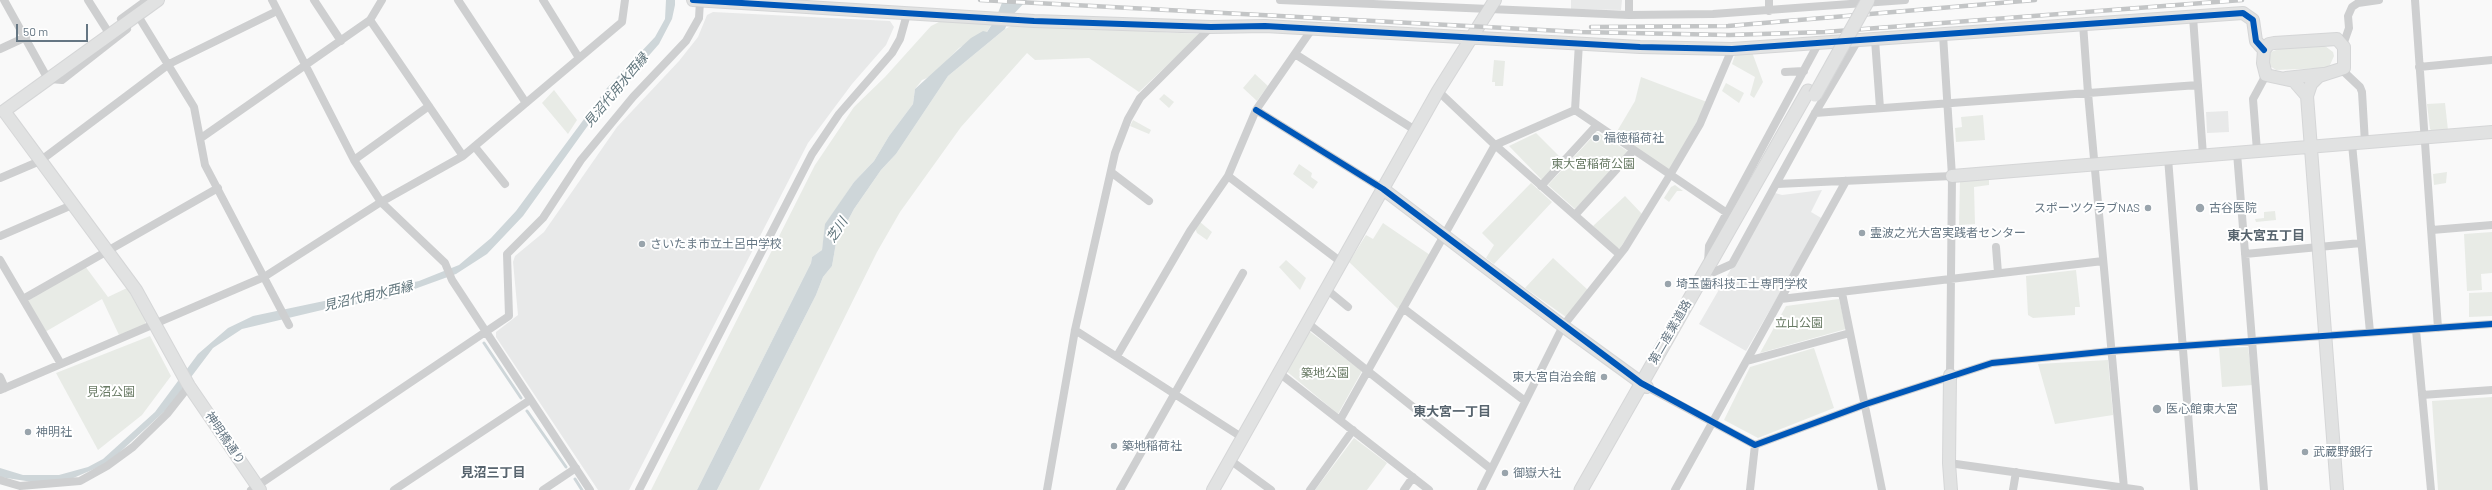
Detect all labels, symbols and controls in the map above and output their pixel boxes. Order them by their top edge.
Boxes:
scale bar [18,16,90,42]
text: 50 m [23,24,48,38]
water label: 見沼代用水西縁 [581,50,651,130]
place label: 福徳稲荷社 [1604,131,1664,145]
marker: 福徳稲荷社 [1591,133,1601,143]
park label: 東大宮稲荷公園 [1551,157,1635,171]
place label: スポーツクラブNAS [2034,201,2140,215]
place label: 古谷医院 [2209,201,2257,215]
marker: 古谷医院 [2194,202,2206,214]
marker: スポーツクラブNAS [2143,203,2153,213]
water label: 芝川 [823,215,851,245]
place label: 霊波之光大宮実践者センター [1870,226,2026,240]
marker: 霊波之光大宮実践者センター [1857,228,1867,238]
district label: 東大宮五丁目 [2227,228,2305,244]
place label: さいたま市立土呂中学校 [650,237,782,251]
marker: さいたま市立土呂中学校 [637,239,647,249]
place label: 埼玉歯科技工士専門学校 [1676,277,1808,291]
water label: 見沼代用水西縁 [322,278,414,314]
marker: 埼玉歯科技工士専門学校 [1663,279,1673,289]
street label: 第二産業道路 [1646,297,1694,367]
park label: 立山公園 [1775,316,1823,330]
park label: 築地公園 [1301,366,1349,380]
place label: 東大宮自治会館 [1512,370,1596,384]
marker: 東大宮自治会館 [1599,372,1609,382]
park label: 見沼公園 [87,385,135,399]
place label: 医心館東大宮 [2166,402,2238,416]
marker: 医心館東大宮 [2151,403,2163,415]
district label: 東大宮一丁目 [1413,404,1491,420]
street label: 神明橋通り [202,409,248,467]
place label: 神明社 [36,425,72,439]
marker: 神明社 [23,427,33,437]
place label: 築地稲荷社 [1122,439,1182,453]
marker: 築地稲荷社 [1109,441,1119,451]
place label: 武蔵野銀行 [2313,445,2373,459]
marker: 武蔵野銀行 [2300,447,2310,457]
district label: 見沼三丁目 [461,465,525,481]
place label: 御嶽大社 [1513,466,1561,480]
marker: 御嶽大社 [1500,468,1510,478]

